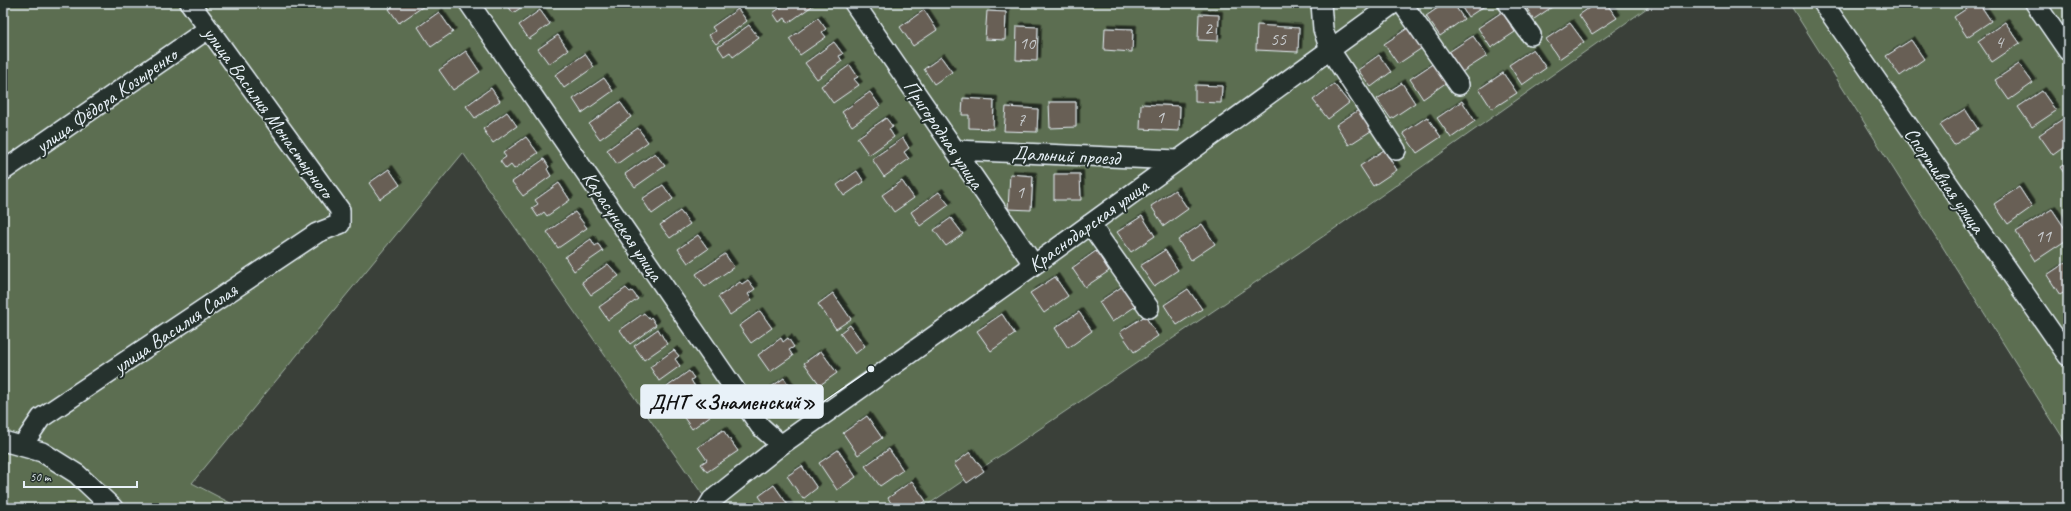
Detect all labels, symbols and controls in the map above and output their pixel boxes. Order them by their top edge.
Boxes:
house number: 2 [1204,17,1214,39]
street label: улица Василия Монастырного [197,21,340,205]
house number: 55 [1270,28,1287,50]
house number: 4 [1995,31,2005,53]
house number: 10 [1019,32,1037,54]
street label: улица Фёдора Козыренко [30,41,183,159]
street label: Пригородная улица [898,75,990,195]
house number: 1 [1156,106,1165,128]
house number: 7 [1017,109,1026,131]
street label: Спортивная улица [1899,122,1991,239]
street label: Дальний проезд [1011,140,1123,171]
street label: Карасунская улица [577,167,670,287]
street label: Краснодарская улица [1023,172,1155,277]
house number: 1 [1016,181,1025,203]
house number: 11 [2035,225,2052,247]
street label: улица Василия Салая [108,277,243,380]
callout: ДНТ «Знаменский» [641,385,823,418]
text: ДНТ «Знаменский» [649,389,815,415]
scale bar [24,463,137,489]
text: 50 m [30,469,52,485]

